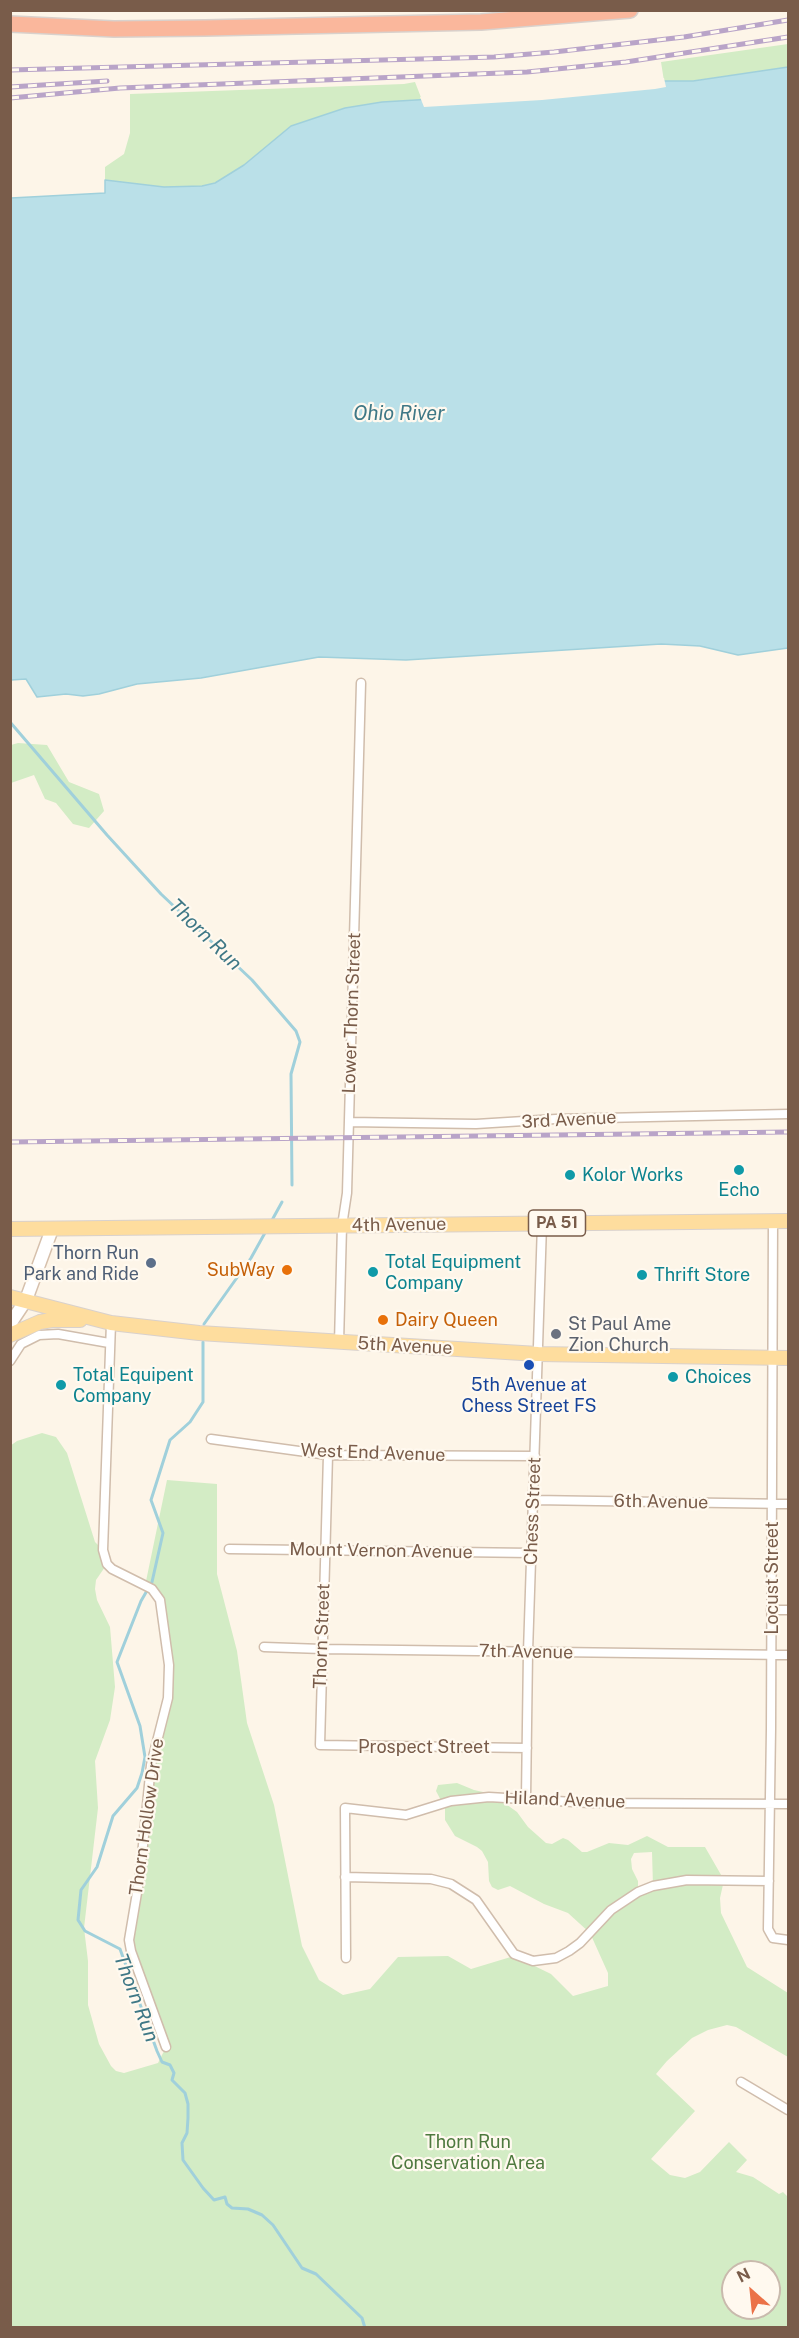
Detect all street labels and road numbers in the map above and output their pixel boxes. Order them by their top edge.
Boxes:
street label: Lower Thorn Street [338,932,366,1094]
street label: 3rd Avenue [521,1107,617,1133]
road number: PA 51 [528,1210,586,1236]
street label: 4th Avenue [351,1213,447,1237]
street label: 5th Avenue [357,1333,453,1359]
street label: West End Avenue [300,1440,446,1466]
street label: Chess Street [520,1457,546,1565]
street label: 6th Avenue [613,1490,709,1514]
street label: Locust Street [761,1521,783,1635]
street label: Mount Vernon Avenue [289,1539,473,1563]
street label: Thorn Street [309,1583,335,1689]
street label: 7th Avenue [479,1640,573,1664]
street label: Prospect Street [358,1736,490,1758]
street label: Thorn Hollow Drive [125,1737,169,1897]
street label: Hiland Avenue [504,1787,626,1813]

